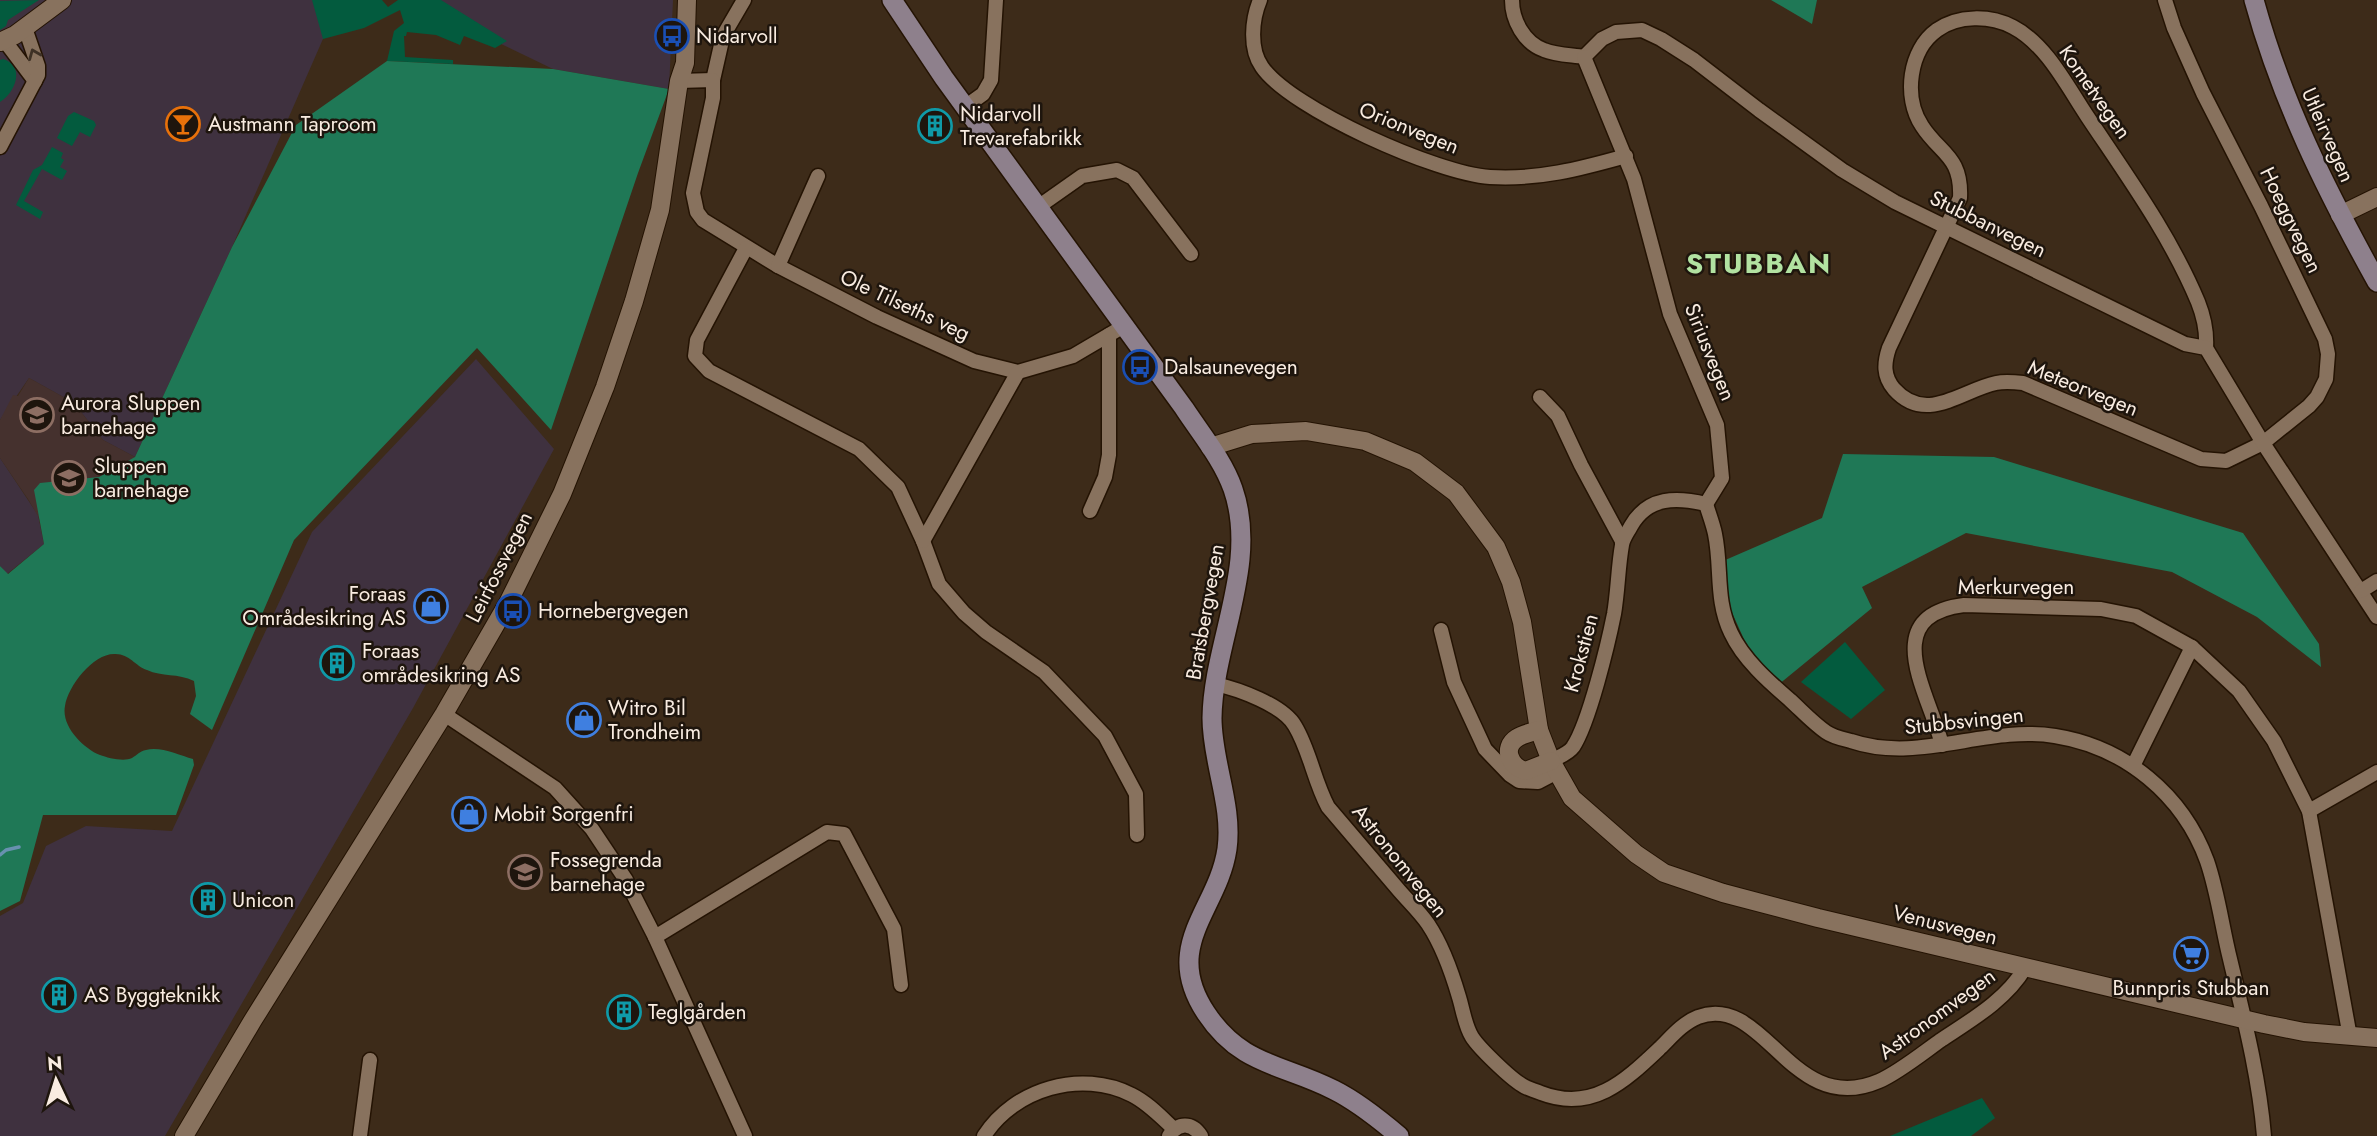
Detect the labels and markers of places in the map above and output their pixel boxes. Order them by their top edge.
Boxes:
bus stop icon: Nidarvoll [653,17,691,55]
place label: Nidarvoll [696,21,778,51]
place label: Nidarvoll Trevarefabrikk [960,99,1082,153]
bar icon: Austmann Taproom [164,105,202,143]
building icon: Nidarvoll Trevarefabrikk [916,107,954,145]
place label: Austmann Taproom [208,109,377,139]
bus stop icon: Dalsaunevegen [1121,348,1159,386]
place label: Dalsaunevegen [1164,352,1298,382]
place label: Aurora Sluppen barnehage [61,388,201,442]
school or university icon: Aurora Sluppen barnehage [18,396,56,434]
place label: Sluppen barnehage [94,451,189,505]
school or university icon: Sluppen barnehage [50,459,88,497]
place label: Foraas Områdesikring AS [242,579,406,633]
shop icon: Foraas Områdesikring AS [412,587,450,625]
bus stop icon: Hornebergvegen [494,592,532,630]
place label: Hornebergvegen [538,596,689,626]
place label: Foraas områdesikring AS [362,636,521,690]
building icon: Foraas områdesikring AS [318,644,356,682]
place label: Witro Bil Trondheim [608,693,701,747]
shop icon: Witro Bil Trondheim [565,701,603,739]
shop icon: Mobit Sorgenfri [450,795,488,833]
place label: Mobit Sorgenfri [494,799,634,829]
place label: Fossegrenda barnehage [550,845,662,899]
school or university icon: Fossegrenda barnehage [506,853,544,891]
building icon: Unicon [189,881,227,919]
place label: Unicon [232,885,294,915]
supermarket icon: Bunnpris Stubban [2172,935,2210,973]
place label: Bunnpris Stubban [2113,973,2269,1003]
building icon: AS Byggteknikk [40,976,78,1014]
place label: AS Byggteknikk [84,980,221,1010]
building icon: Teglgården [605,993,643,1031]
place label: Teglgården [648,997,746,1027]

